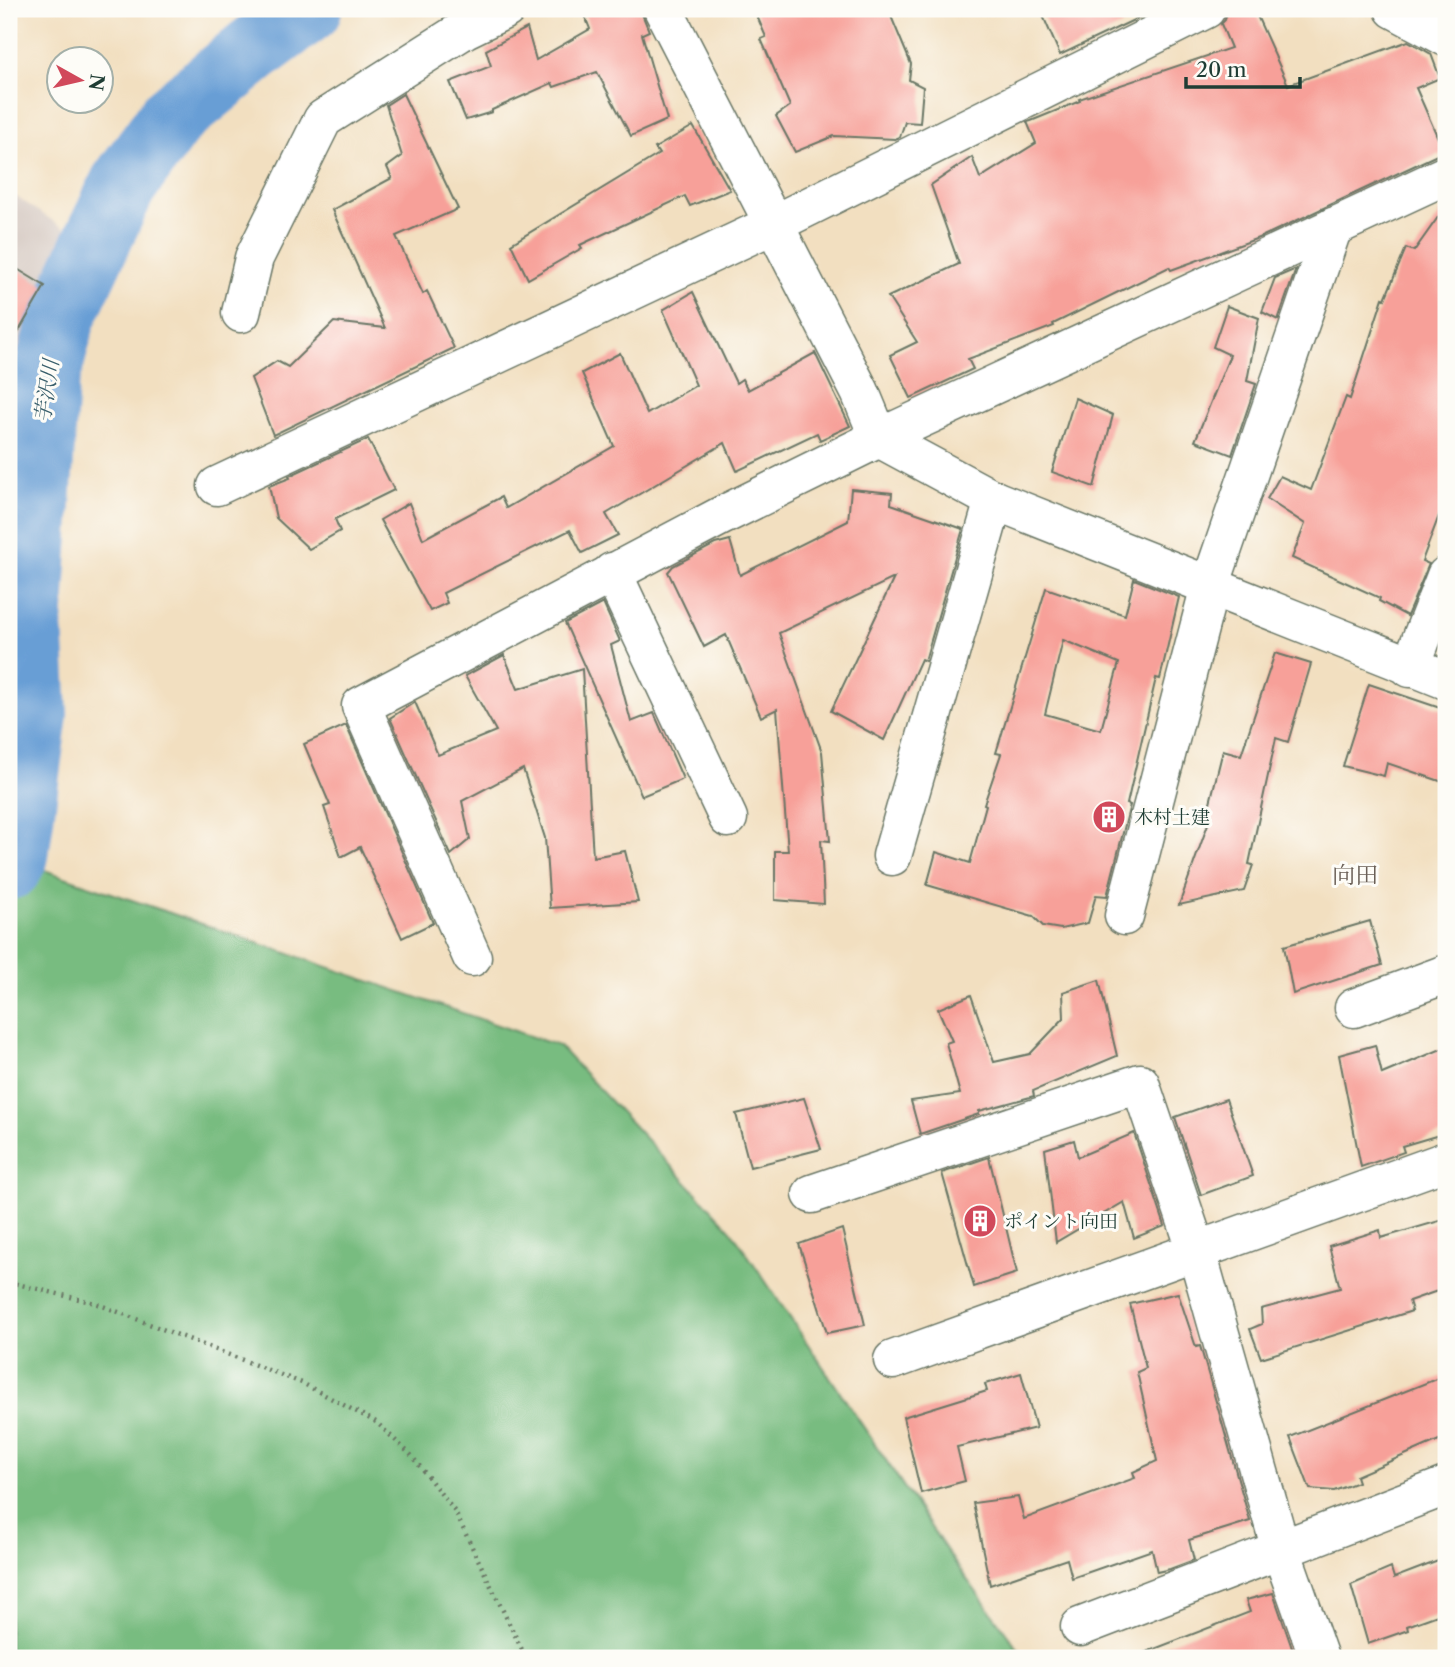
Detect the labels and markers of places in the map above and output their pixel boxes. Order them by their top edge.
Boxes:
building icon: 木村土建 [1090,798,1128,836]
place label: 木村土建 [1134,806,1210,829]
building icon: ポイント向田 [961,1202,999,1240]
place label: ポイント向田 [1004,1210,1118,1233]

